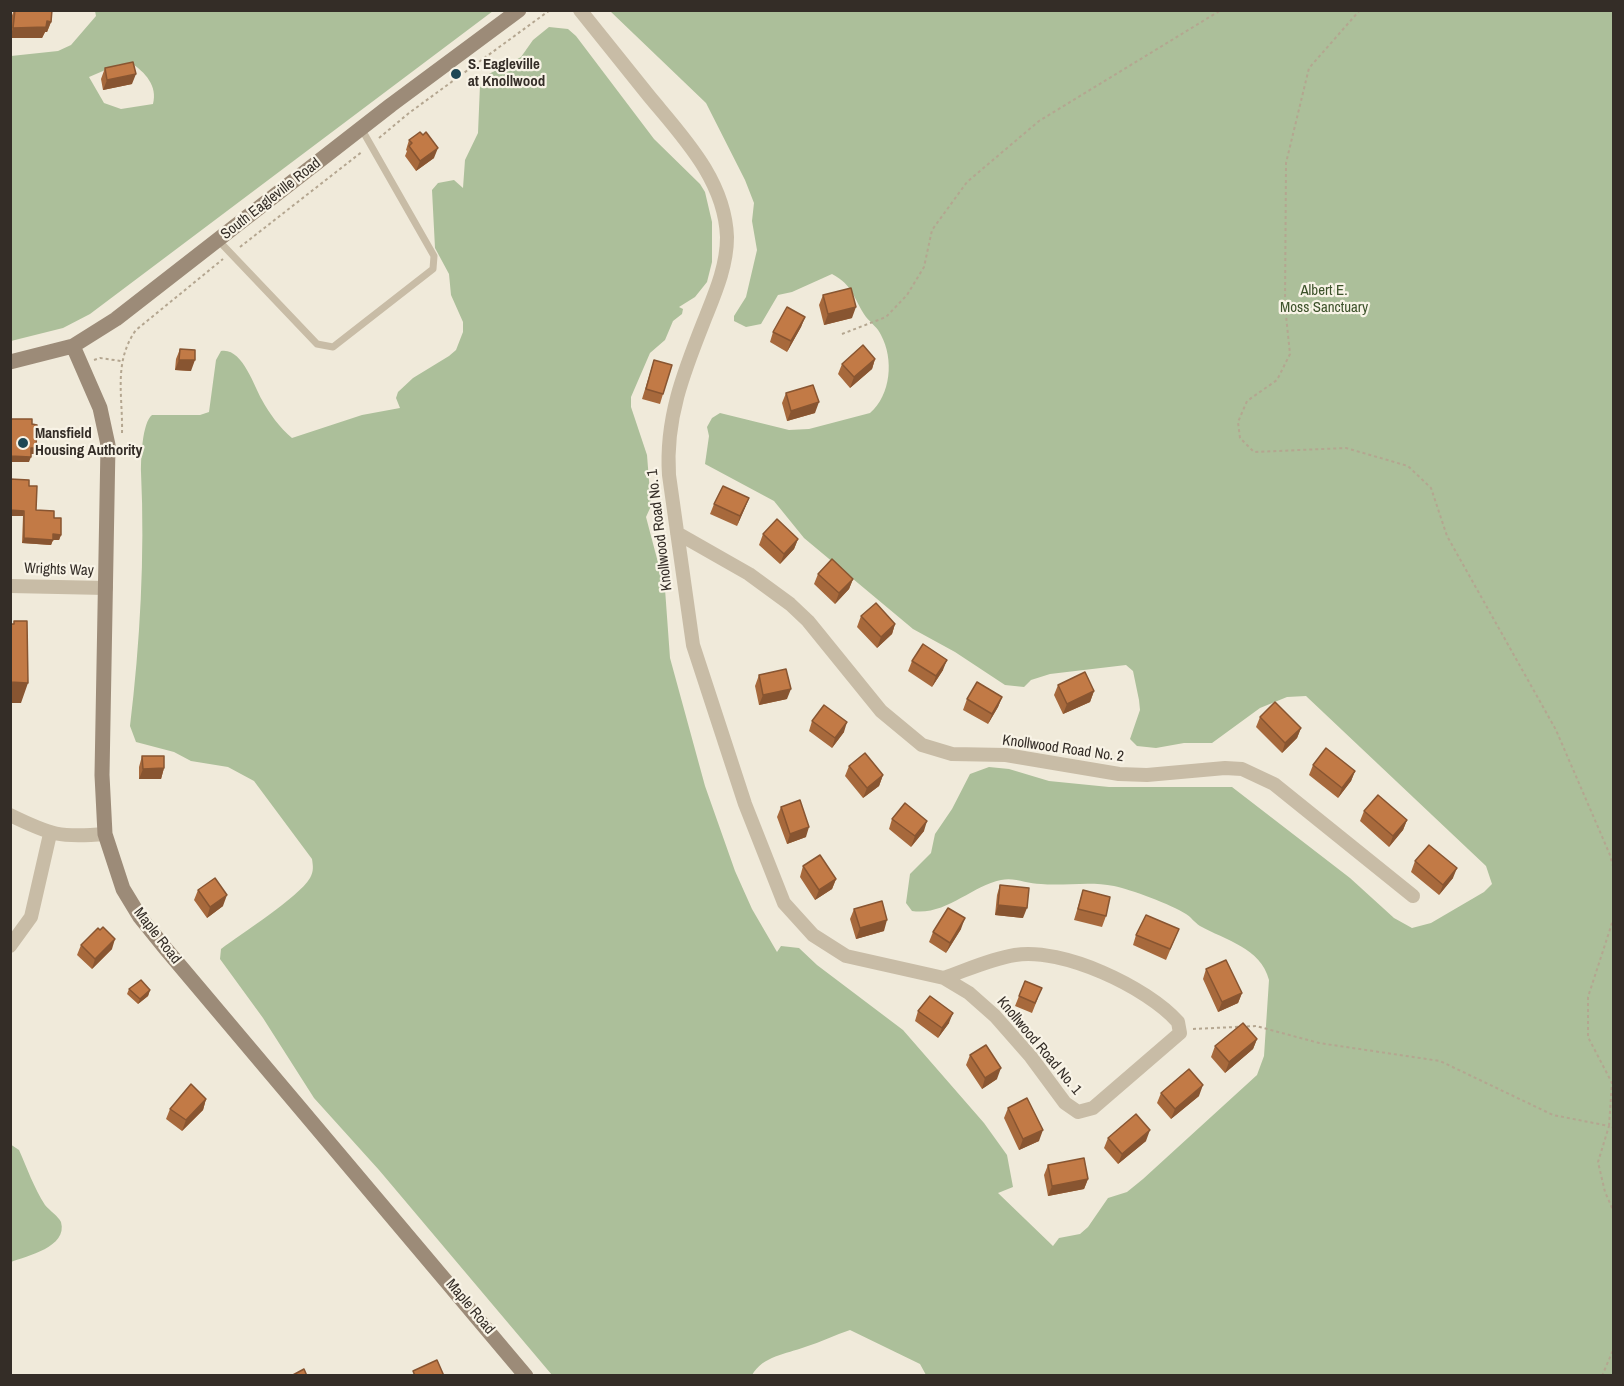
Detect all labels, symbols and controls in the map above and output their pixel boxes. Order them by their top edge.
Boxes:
place label: S. Eagleville at Knollwood [468,56,545,91]
marker: S. Eagleville at Knollwood [449,67,463,81]
street label: South Eagleville Road [218,154,324,244]
park label: Albert E. Moss Sanctuary [1280,282,1368,317]
place label: Mansfield Housing Authority [35,425,142,460]
marker: Mansfield Housing Authority [16,436,30,450]
street label: Knollwood Road No. 1 [644,468,676,592]
street label: Wrights Way [24,560,94,580]
street label: Knollwood Road No. 2 [1001,732,1125,766]
street label: Maple Road [129,904,185,968]
street label: Knollwood Road No. 1 [993,993,1085,1099]
street label: Maple Road [442,1276,498,1338]

